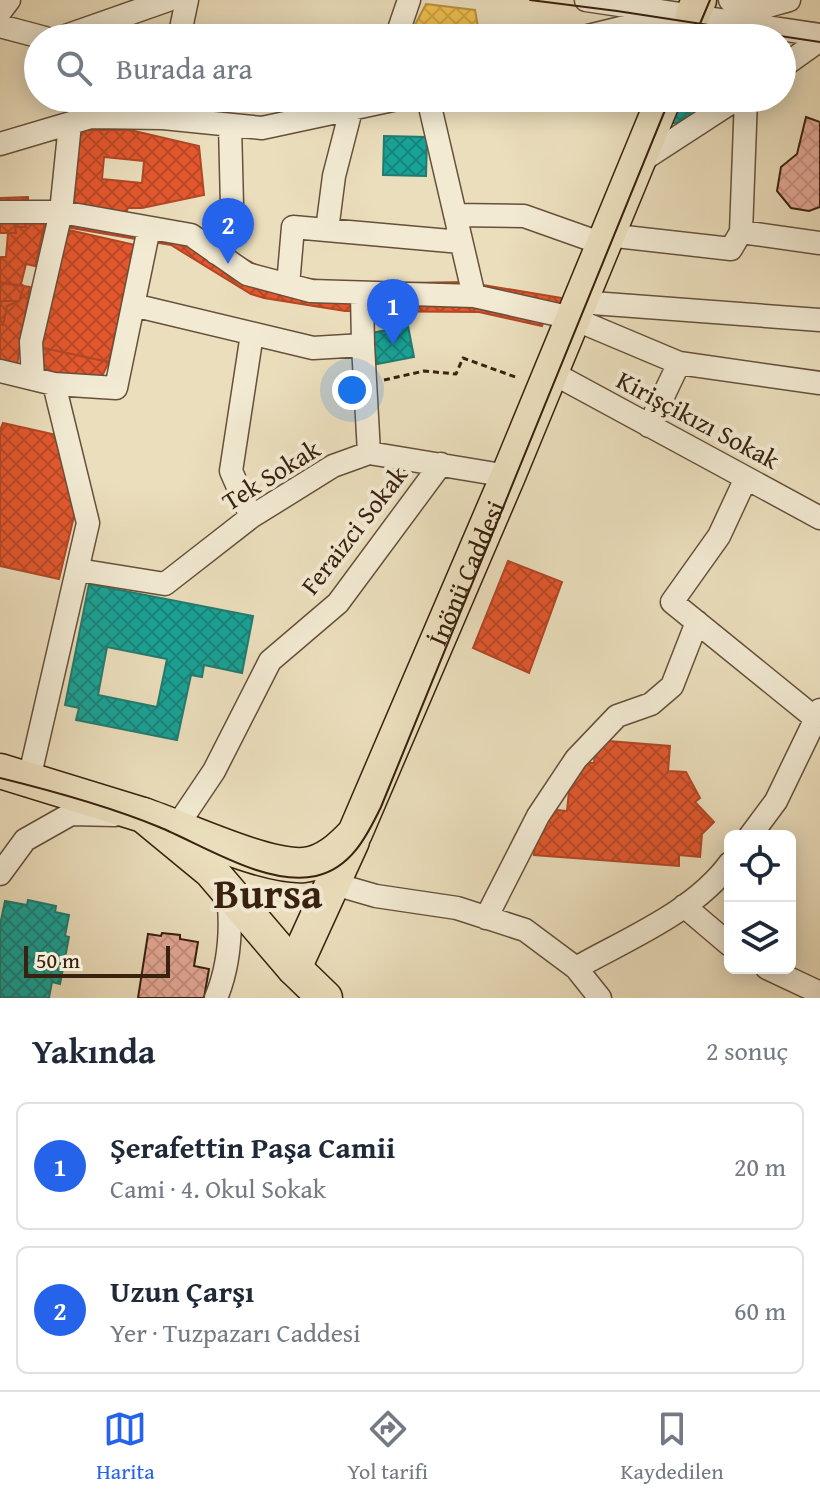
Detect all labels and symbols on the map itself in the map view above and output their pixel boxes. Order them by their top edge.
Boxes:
pin: 2 [202,198,254,264]
pin: 1 [367,279,419,345]
street label: Kirişçikızı Sokak [610,360,787,479]
your location [332,370,372,410]
street label: Tek Sokak [214,429,328,520]
street label: Feraizci Sokak [291,456,417,603]
street label: İnönü Caddesi [418,494,514,651]
district label: Bursa [214,862,323,923]
scale bar [24,942,170,978]

